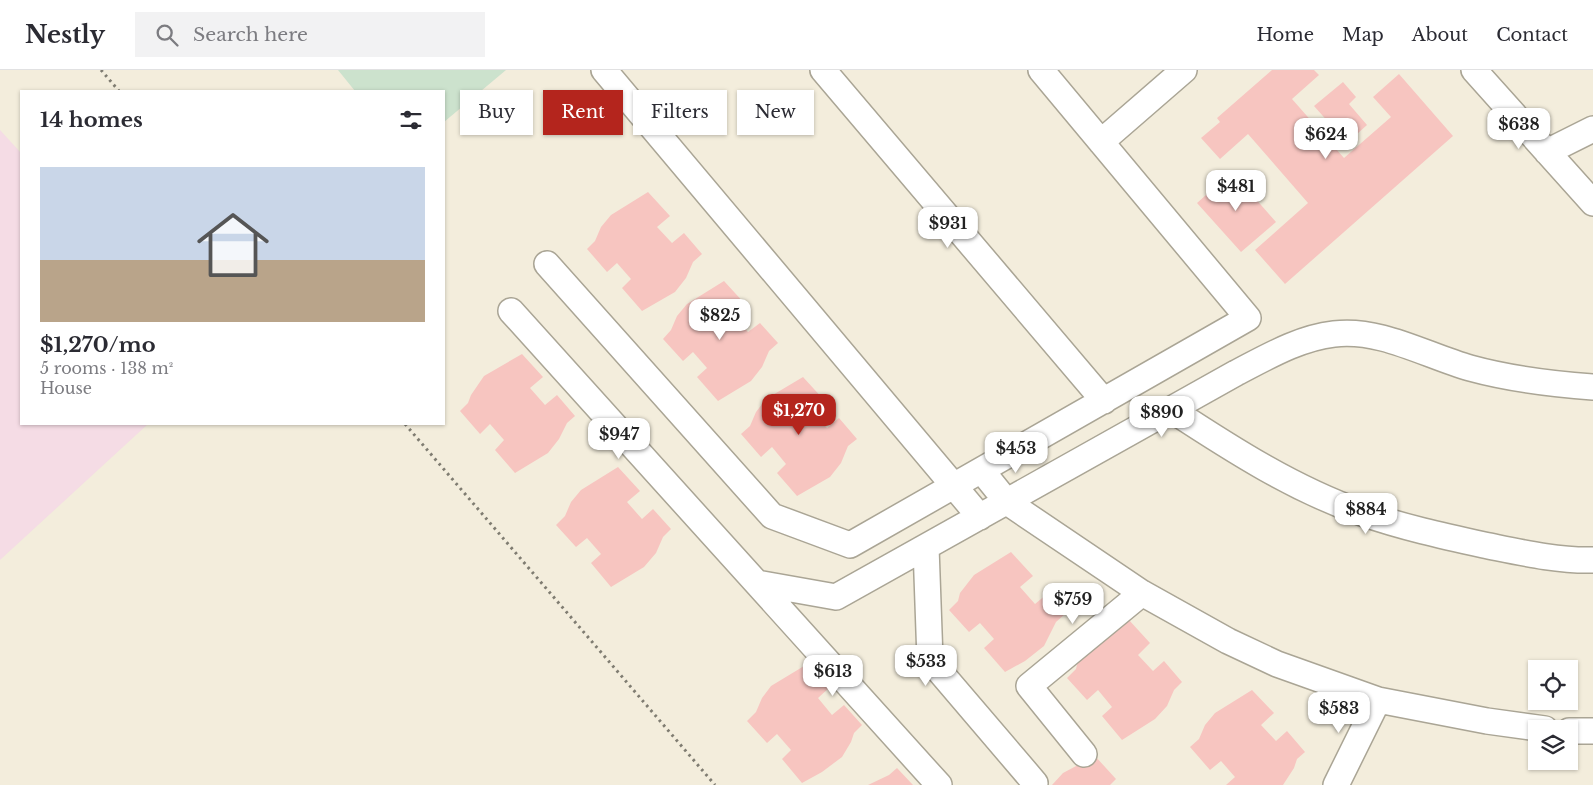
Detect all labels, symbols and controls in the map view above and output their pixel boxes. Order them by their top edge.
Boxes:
search box [135,12,485,57]
text: Nestly [25,20,105,49]
icon: search [153,21,181,49]
text: Search here [193,23,308,46]
text: Home [1256,24,1314,46]
text: Map [1342,24,1384,46]
text: About [1412,24,1468,46]
text: Contact [1496,24,1568,46]
chip: Buy [460,90,533,135]
chip: Rent [543,90,623,135]
chip: Filters [633,90,727,135]
chip: New [737,90,814,135]
icon: filters [397,106,425,134]
text: 14 homes [40,107,143,133]
pin: $638 [1489,108,1549,150]
text: $638 [1498,114,1540,134]
pin: $624 [1296,118,1356,160]
text: $624 [1305,124,1347,144]
pin: $481 [1206,170,1266,212]
text: $481 [1217,176,1255,196]
icon: home [188,200,278,290]
pin: $931 [918,206,978,249]
text: $931 [929,213,967,233]
pin: $825 [690,298,750,341]
text: $825 [700,305,740,325]
text: $1,270/mo [40,332,156,358]
text: 5 rooms · 138 m² [40,358,173,378]
text: House [40,378,92,398]
pin: $1,270 [758,394,840,436]
pin: $890 [1132,396,1192,438]
text: $1,270 [773,400,825,420]
text: $890 [1140,402,1184,422]
pin: $947 [589,418,649,460]
text: $947 [599,424,639,444]
pin: $453 [986,432,1046,474]
text: $453 [996,438,1036,458]
pin: $884 [1336,492,1396,535]
text: $884 [1345,499,1387,519]
pin: $759 [1043,582,1103,625]
text: $759 [1054,589,1092,609]
pin: $533 [896,644,956,687]
text: $533 [906,651,946,671]
pin: $613 [803,654,863,697]
map controls [1528,660,1578,770]
button: locate [1528,660,1578,710]
text: $613 [814,661,852,681]
pin: $583 [1309,692,1369,734]
text: $583 [1319,698,1359,718]
button: layers [1528,720,1578,770]

